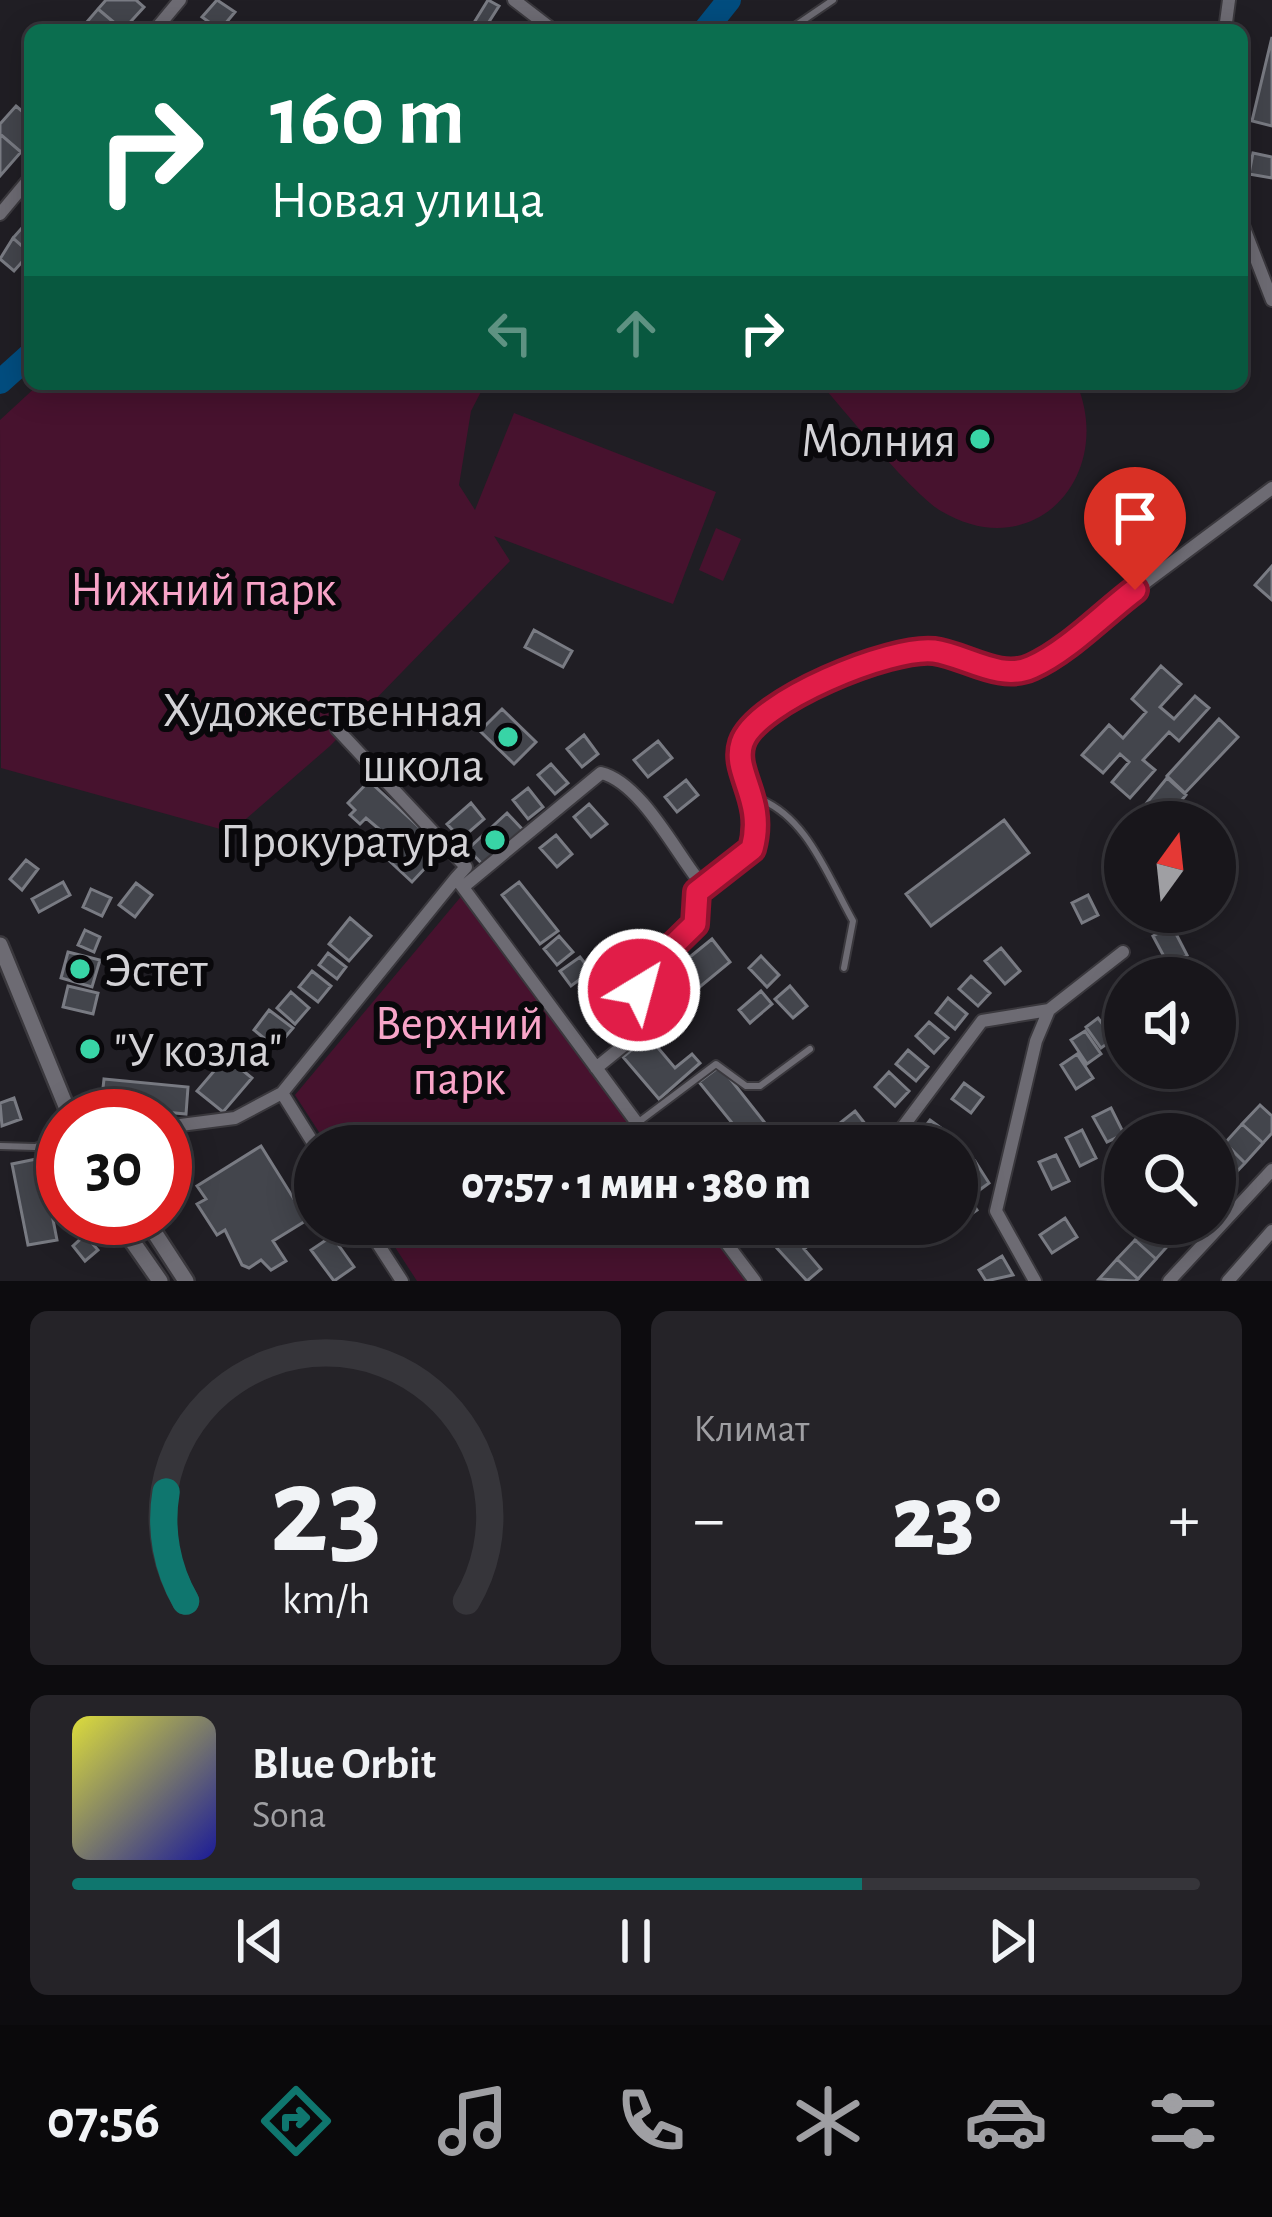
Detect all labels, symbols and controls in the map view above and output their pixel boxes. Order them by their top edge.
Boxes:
icon: right [72,72,228,228]
text: 160 m [270,76,465,160]
text: Новая улица [270,174,545,228]
icon: left [477,300,543,366]
icon: ahead [603,300,669,366]
icon: right [729,300,795,366]
place label: Молния [800,418,956,466]
marker: Молния [967,426,993,452]
pin [1084,467,1186,590]
icon: arrive [1102,485,1168,551]
park label: Нижний парк [70,567,336,615]
place label: Художественная школа [163,688,484,791]
marker: Художественная школа [495,724,521,750]
north arrow [1104,801,1236,933]
map controls [1104,801,1236,1245]
place label: Прокуратура [220,819,471,867]
marker: Прокуратура [482,827,508,853]
position arrow [576,927,702,1053]
place label: Эстет [104,948,208,996]
marker: Эстет [67,956,93,982]
button: sound [1104,957,1236,1089]
park label: Верхний парк [374,1001,544,1104]
place label: "У козла" [114,1028,282,1076]
marker: "У козла" [77,1036,103,1062]
speed limit sign: 30 [36,1089,192,1245]
button: search [1104,1113,1236,1245]
text: 07:57 · 1 мин · 380 m [461,1162,811,1207]
text: Климат [693,1410,809,1449]
text: 23 [269,1450,382,1575]
text: 23° [892,1475,1001,1565]
text: − [693,1487,725,1553]
text: + [1168,1487,1200,1553]
text: km/h [281,1579,370,1622]
text: Blue Orbit [252,1742,436,1787]
text: Sona [252,1796,327,1835]
icon: previous [227,1908,293,1974]
icon: pause [603,1908,669,1974]
icon: next [979,1908,1045,1974]
icon: directions [254,2079,338,2163]
icon: music [431,2079,515,2163]
icon: phone [609,2079,693,2163]
icon: climate [786,2079,870,2163]
icon: car [964,2079,1048,2163]
icon: filters [1141,2079,1225,2163]
text: 07:56 [47,2094,160,2148]

